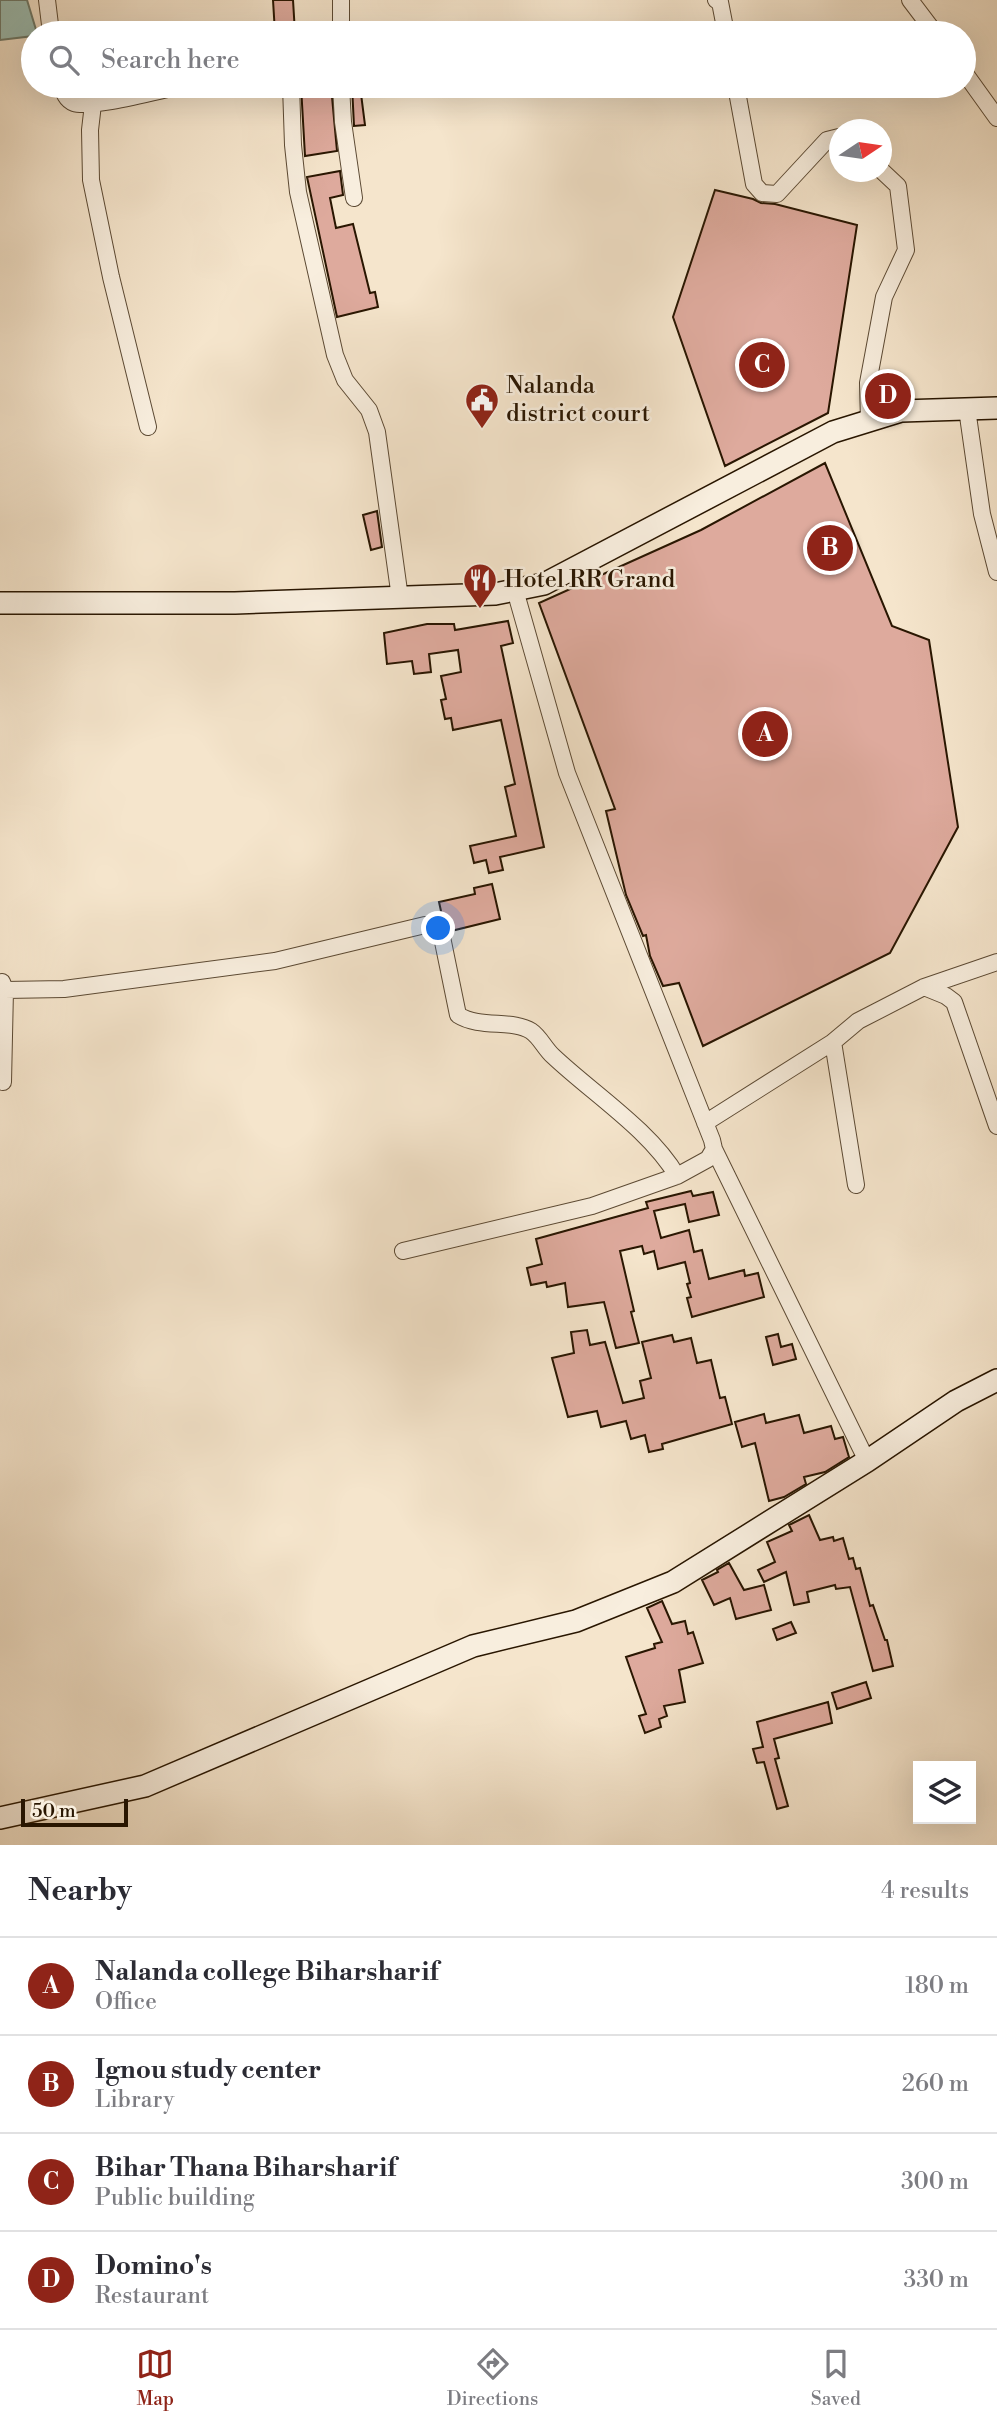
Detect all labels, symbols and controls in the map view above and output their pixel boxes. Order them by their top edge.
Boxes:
search box [21,21,976,98]
icon: search [45,41,83,79]
text: Search here [101,44,240,76]
north arrow [829,119,892,182]
pin: C [739,339,785,391]
pin: D [865,370,911,422]
place label: Nalanda district court [506,371,650,429]
public building icon: Nalanda district court [463,381,501,430]
pin: B [807,522,853,574]
restaurant icon: Hotel RR Grand [461,561,499,610]
place label: Hotel RR Grand [504,565,676,595]
pin: A [742,708,788,760]
your location [421,911,455,945]
map controls [913,1761,976,1824]
button: layers [913,1761,976,1824]
scale bar [21,1796,128,1828]
text: 50 m [32,1799,76,1823]
text: Nearby [28,1872,132,1910]
text: 4 results [881,1877,969,1905]
text: Nalanda college Biharsharif [95,1956,438,1988]
text: A [43,1972,59,2000]
text: 180 m [905,1972,969,2000]
text: Office [95,1988,157,2016]
text: Ignou study center [95,2054,321,2086]
text: B [42,2070,60,2098]
text: 260 m [902,2070,969,2098]
text: Library [95,2086,174,2114]
text: Bihar Thana Biharsharif [95,2152,396,2184]
text: C [43,2168,59,2196]
text: 300 m [901,2168,969,2196]
text: Public building [95,2184,255,2212]
text: Domino's [95,2250,212,2282]
text: D [42,2266,60,2294]
text: 330 m [903,2266,969,2294]
text: Restaurant [95,2282,209,2310]
tab: Map [136,2345,174,2411]
tab: Directions [447,2345,538,2411]
tab: Saved [811,2345,861,2411]

